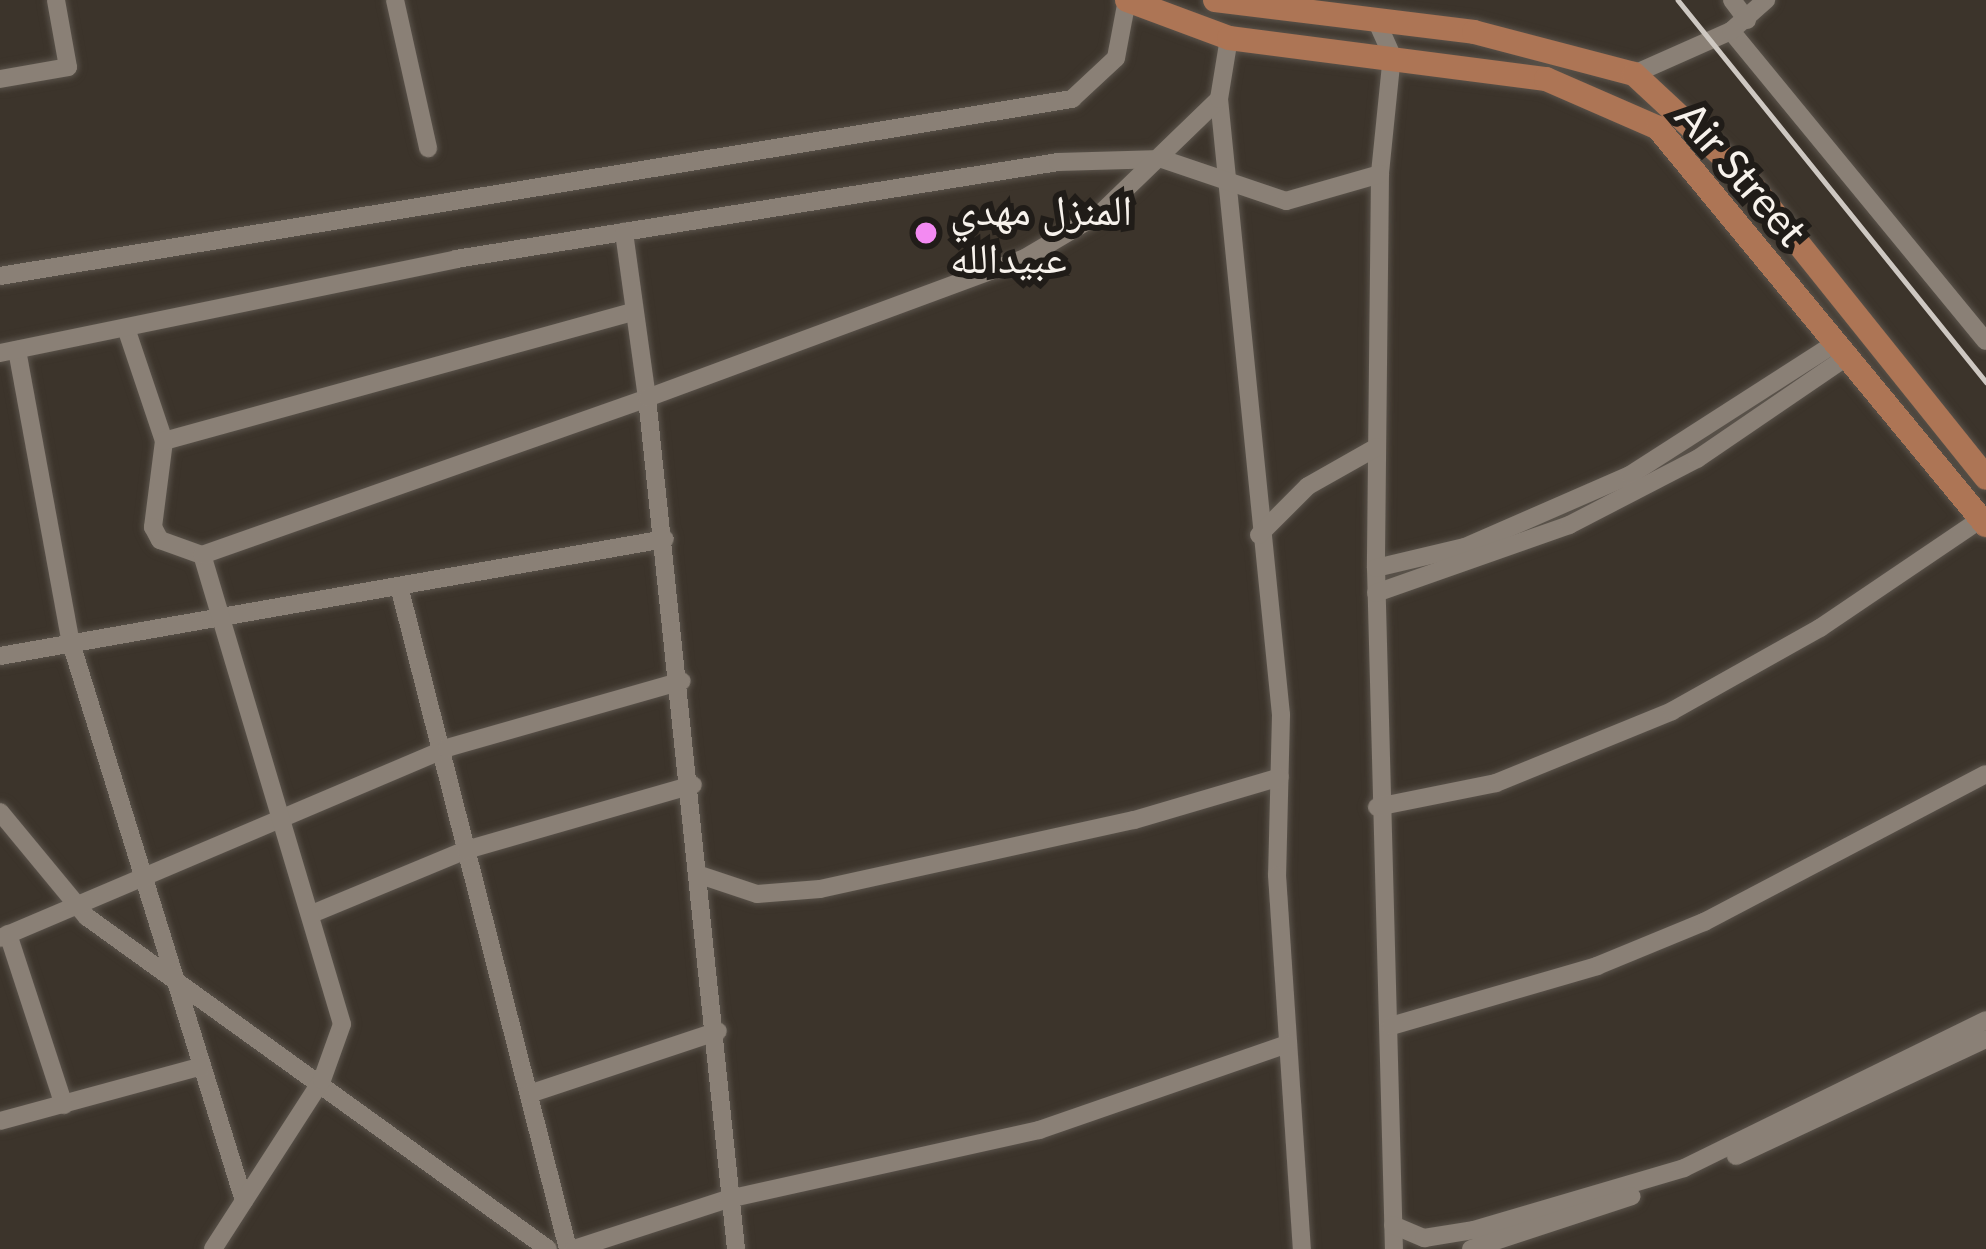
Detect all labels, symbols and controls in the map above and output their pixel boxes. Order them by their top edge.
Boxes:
street label: Air Street [1666,90,1818,256]
place label: المنزل مهدي عبيدالله [950,184,1132,282]
marker: المنزل مهدي عبيدالله [913,220,939,246]

